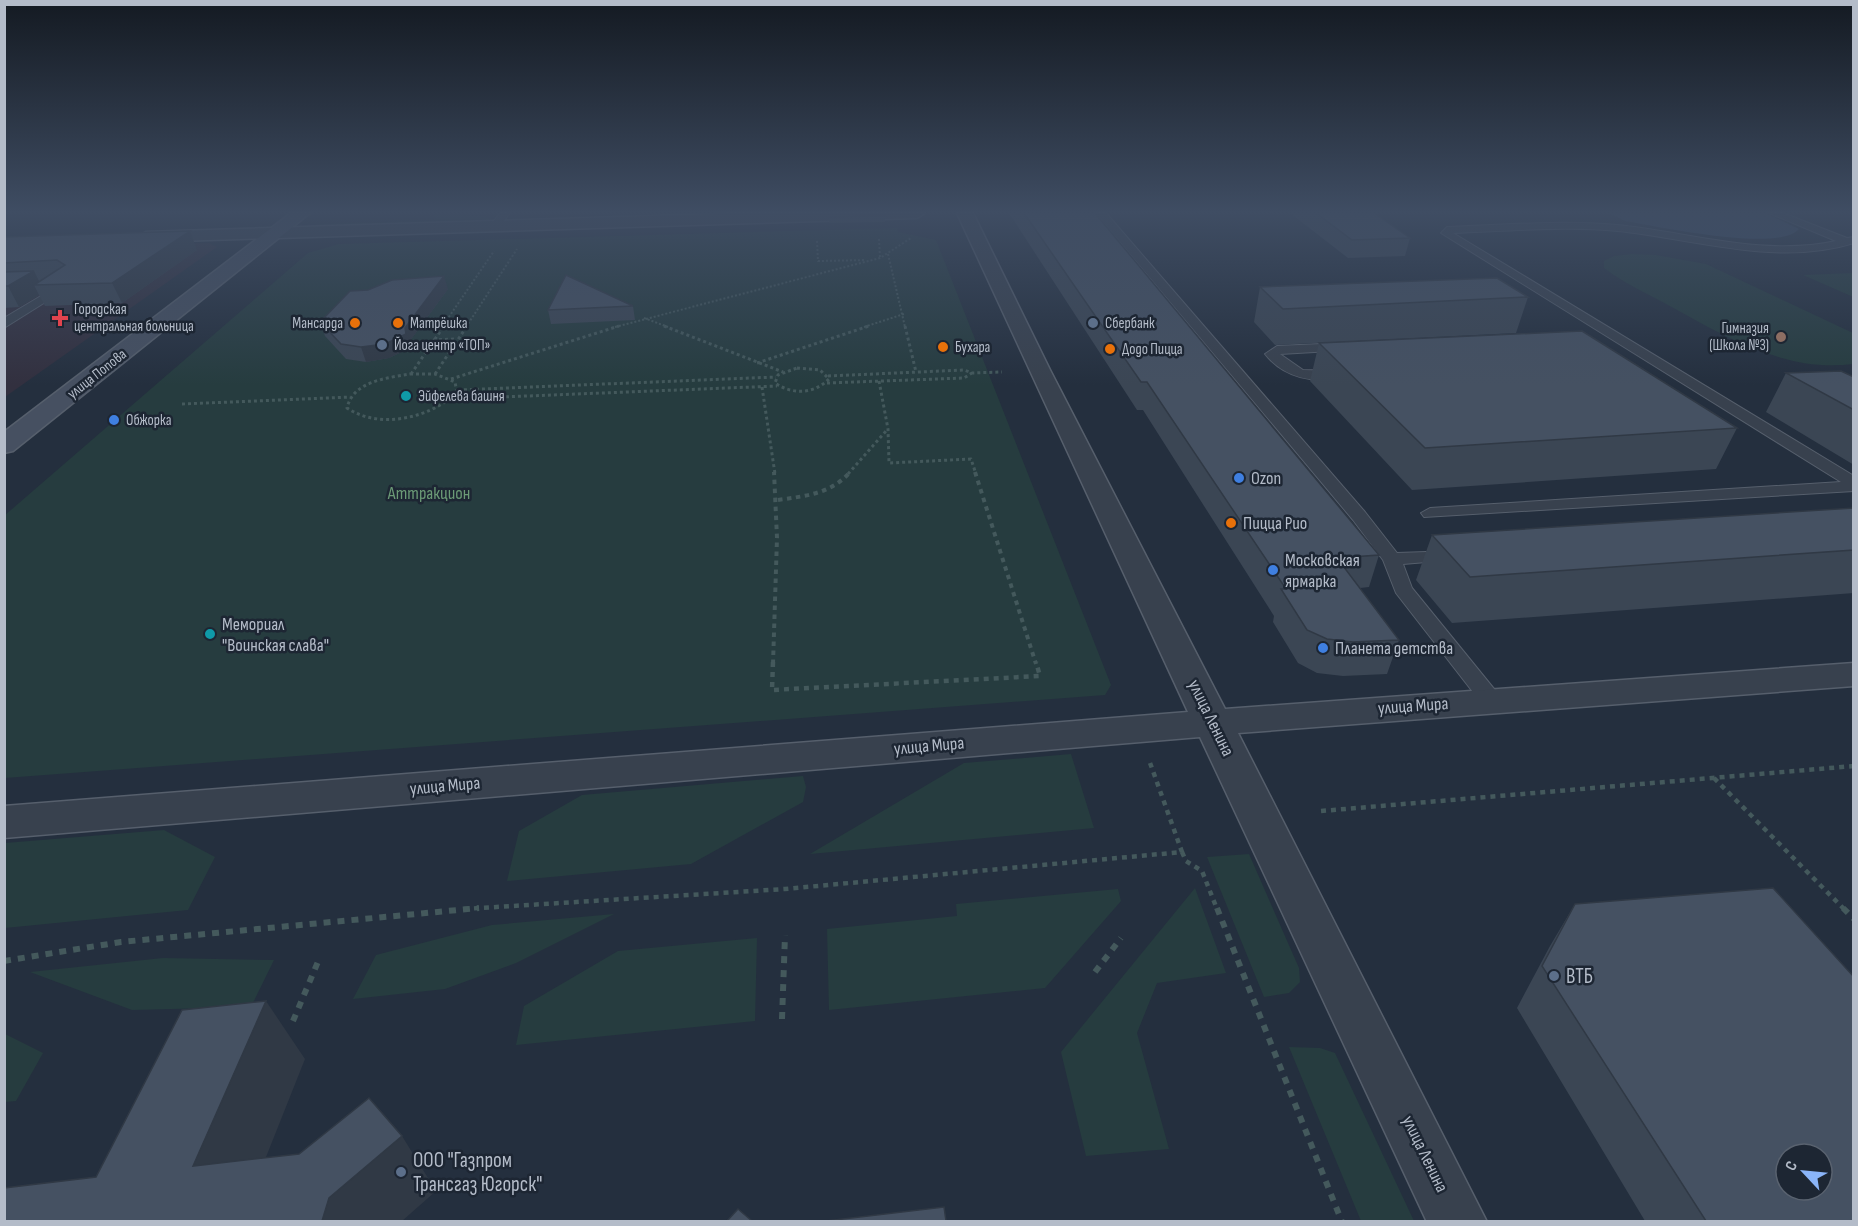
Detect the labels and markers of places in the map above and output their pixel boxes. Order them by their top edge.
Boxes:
place label: Городская центральная больница [74,300,194,336]
marker: Городская центральная больница [51,309,69,327]
place label: Мансарда [292,314,343,333]
place label: Матрёшка [410,314,468,333]
place label: Сбербанк [1105,314,1155,333]
marker: Мансарда [348,316,362,330]
marker: Матрёшка [391,316,405,330]
marker: Сбербанк [1086,316,1100,330]
place label: Гимназия (Школа №3) [1709,319,1769,355]
marker: Гимназия (Школа №3) [1774,330,1788,344]
place label: Йога центр «ТОП» [394,336,491,355]
marker: Йога центр «ТОП» [375,338,389,352]
place label: Бухара [955,338,991,357]
marker: Бухара [936,340,950,354]
place label: Додо Пицца [1122,340,1183,359]
marker: Додо Пицца [1103,342,1117,356]
place label: Эйфелева башня [418,387,505,406]
marker: Эйфелева башня [399,389,413,403]
place label: Обжорка [126,411,172,430]
marker: Обжорка [107,413,121,427]
place label: Ozon [1251,468,1281,489]
marker: Ozon [1232,471,1246,485]
place label: Пицца Рио [1243,513,1307,534]
marker: Пицца Рио [1224,516,1238,530]
place label: Московская ярмарка [1285,550,1360,592]
marker: Московская ярмарка [1266,563,1280,577]
place label: Мемориал "Воинская слава" [222,614,329,656]
marker: Мемориал "Воинская слава" [203,627,217,641]
place label: Планета детства [1335,638,1453,659]
marker: Планета детства [1316,641,1330,655]
place label: ВТБ [1566,964,1593,989]
marker: ВТБ [1547,969,1561,983]
place label: ООО "Газпром Трансгаз Югорск" [413,1148,542,1197]
marker: ООО "Газпром Трансгаз Югорск" [394,1165,408,1179]

